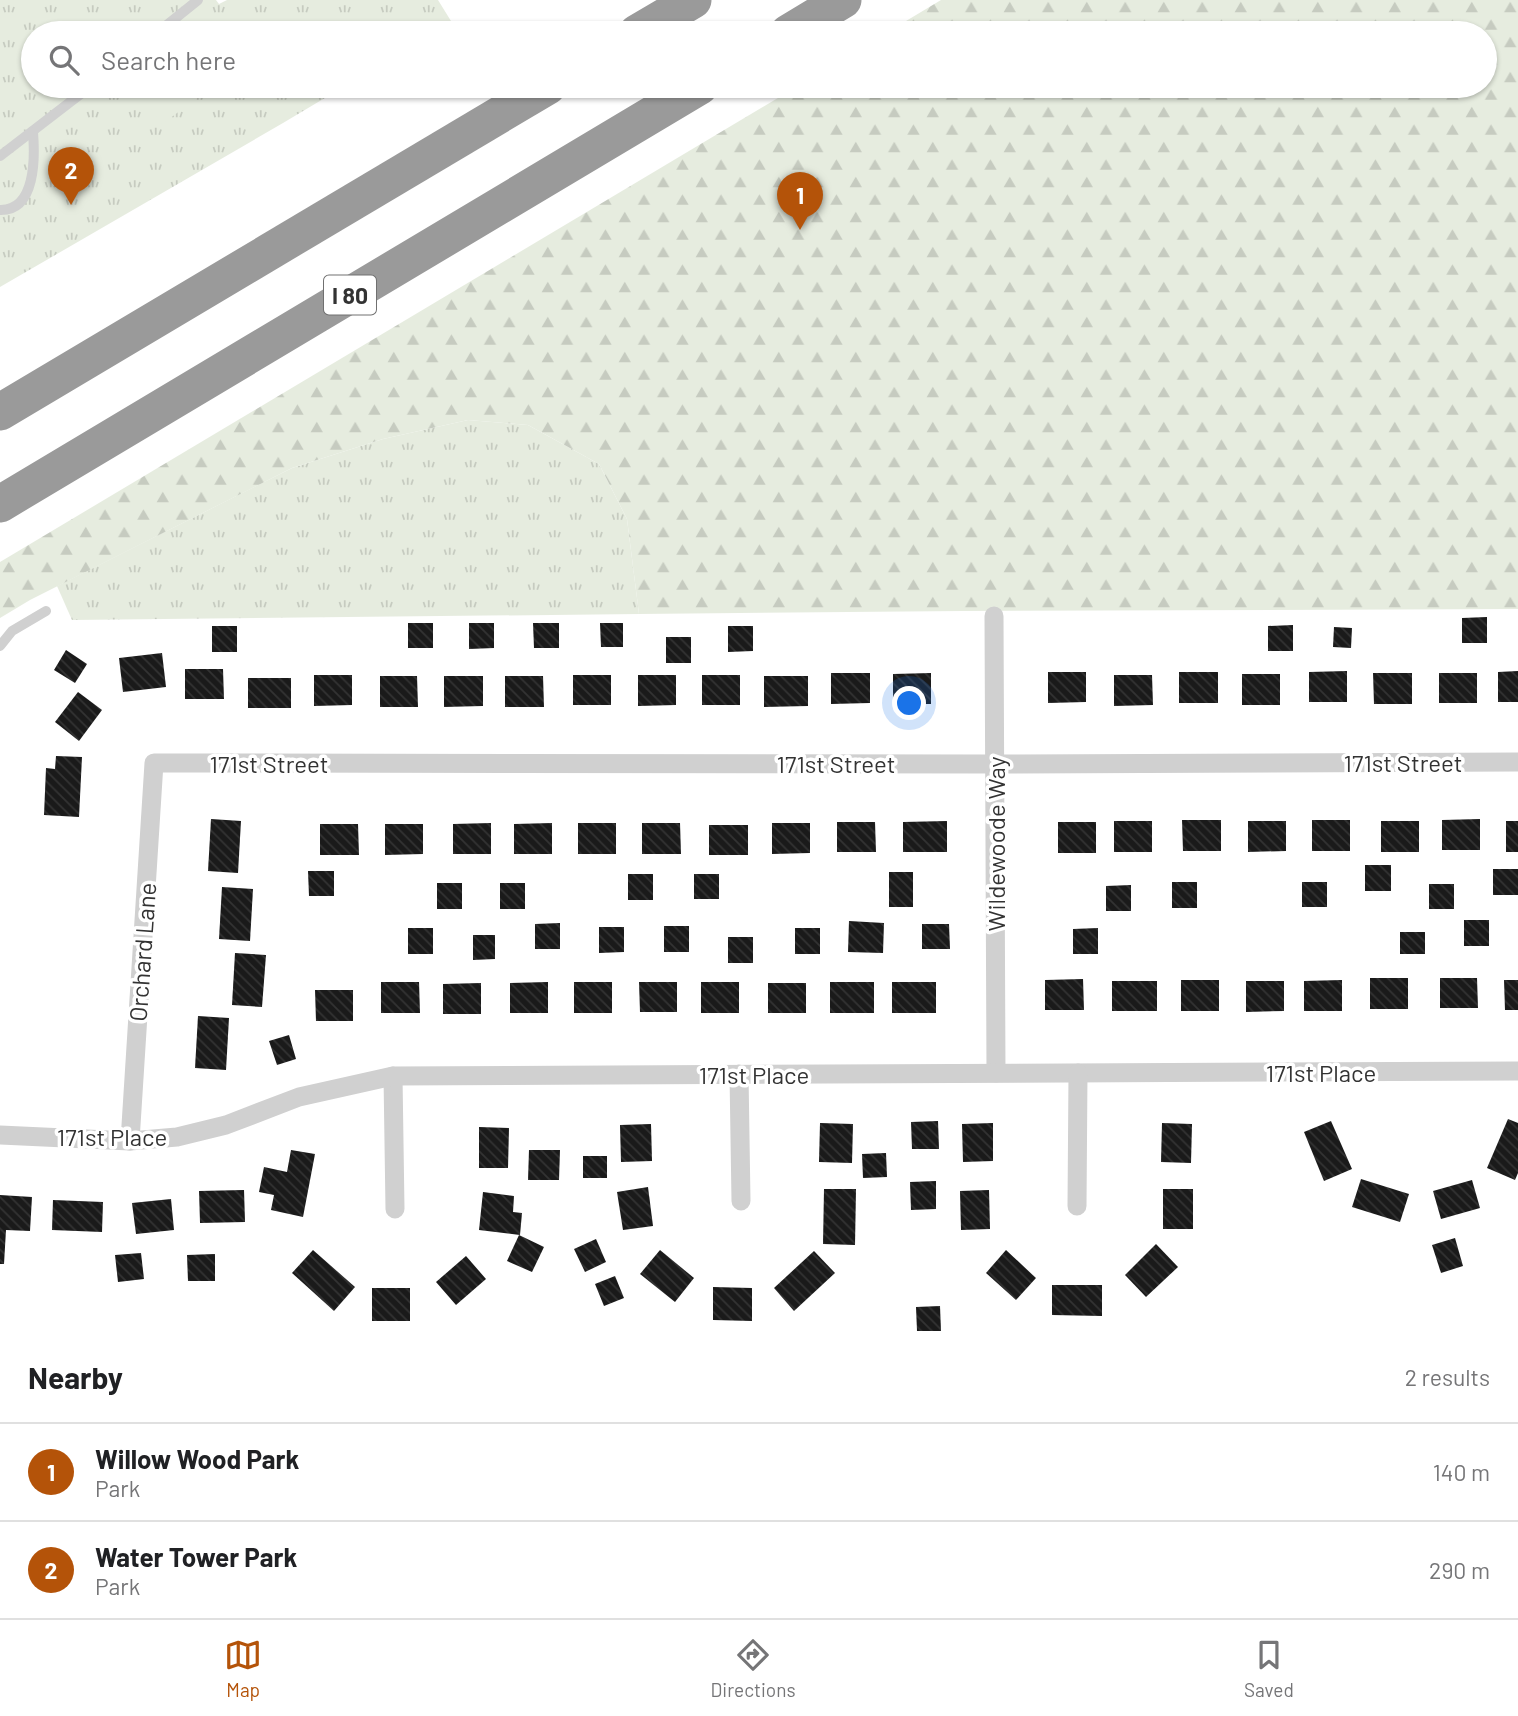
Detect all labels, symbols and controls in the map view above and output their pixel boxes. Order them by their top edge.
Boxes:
search box [21,21,1497,98]
icon: search [45,41,83,79]
text: Search here [101,44,236,75]
pin: 2 [48,147,94,205]
pin: 1 [777,172,823,230]
road number: I 80 [324,276,376,314]
your location [892,686,926,720]
street label: 171st Street [1344,748,1462,777]
street label: 171st Street [210,749,328,778]
street label: 171st Street [777,749,895,778]
street label: Wildewoode Way [981,756,1010,932]
street label: Orchard Lane [123,882,161,1022]
street label: 171st Place [1266,1058,1376,1087]
street label: 171st Place [699,1060,809,1089]
street label: 171st Place [57,1122,167,1151]
text: Nearby [28,1359,123,1395]
text: 2 results [1405,1363,1490,1391]
text: Willow Wood Park [95,1443,299,1474]
text: 1 [47,1458,55,1486]
text: 140 m [1433,1458,1490,1486]
text: Park [95,1474,140,1502]
text: Water Tower Park [95,1541,297,1572]
text: 2 [45,1556,57,1584]
text: 290 m [1429,1556,1490,1584]
text: Park [95,1572,140,1600]
tab: Map [224,1636,262,1701]
tab: Directions [711,1636,796,1701]
tab: Saved [1244,1636,1294,1701]

